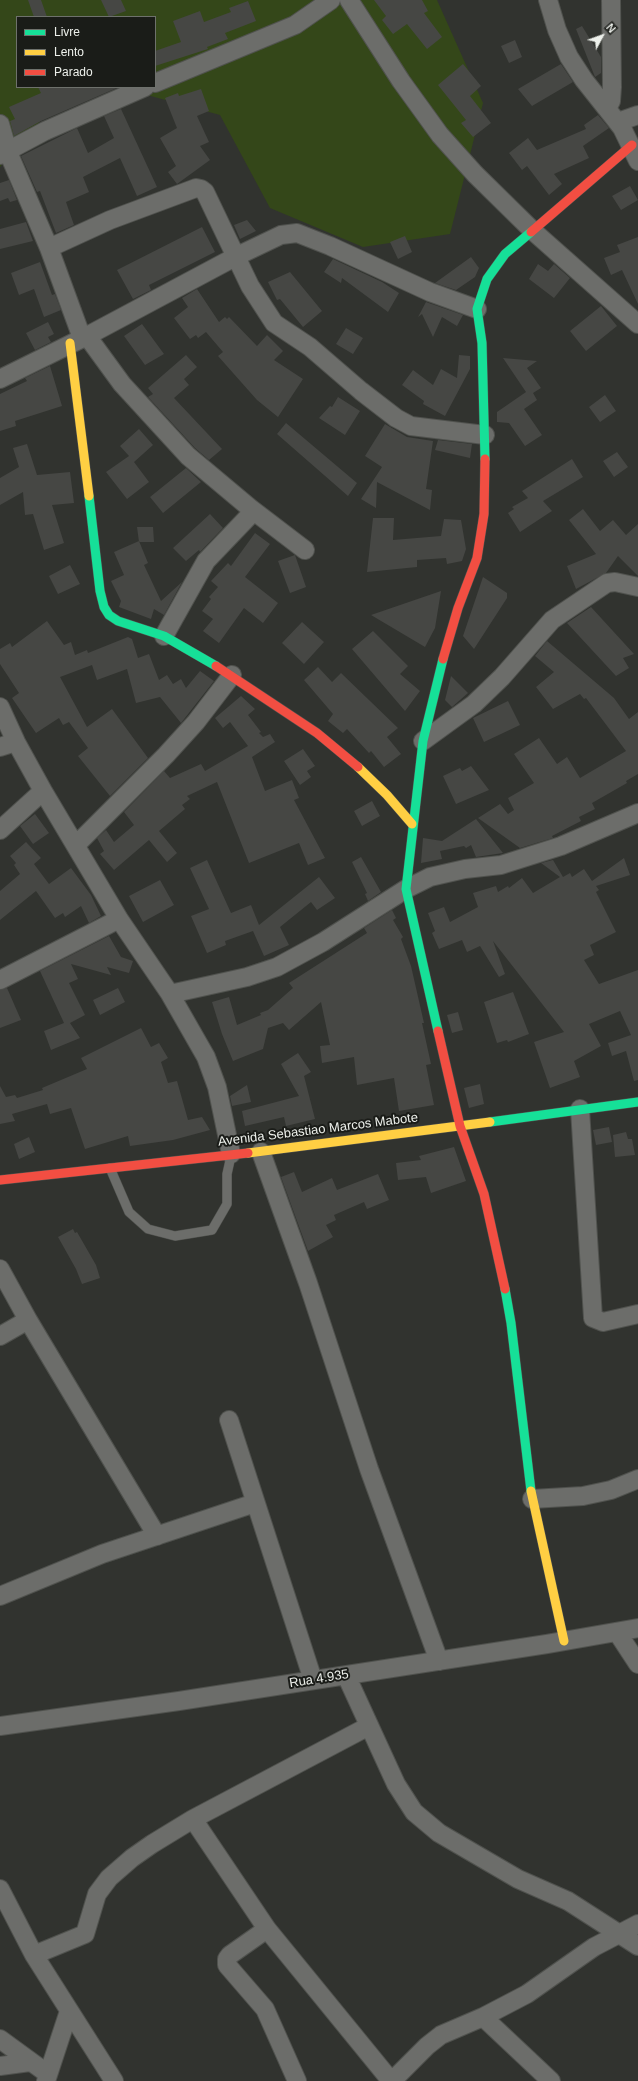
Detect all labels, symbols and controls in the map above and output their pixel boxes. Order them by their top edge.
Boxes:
legend [16,16,156,88]
north arrow [582,16,622,56]
text: N [604,21,618,35]
text: Livre [54,25,80,39]
text: Lento [54,45,84,59]
text: Parado [54,65,93,79]
street label: Avenida Sebastiao Marcos Mabote [217,1110,419,1150]
street label: Rua 4.935 [288,1667,350,1691]

